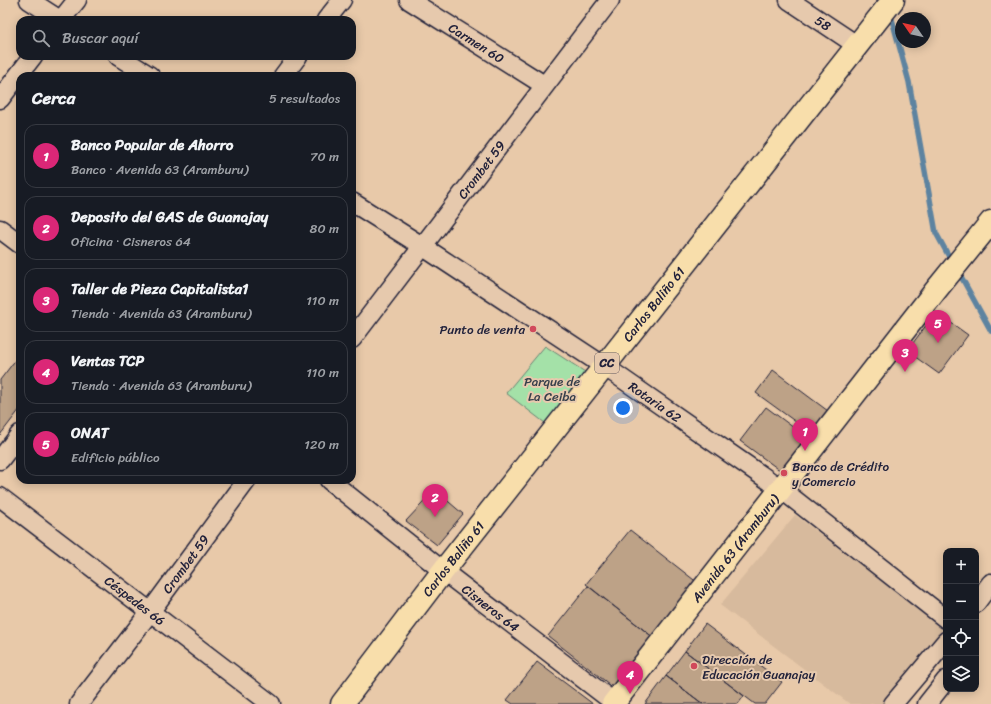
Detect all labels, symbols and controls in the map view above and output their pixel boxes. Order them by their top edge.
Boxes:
street label: 58 [810,9,836,37]
north arrow [895,12,931,48]
search box [16,16,356,60]
street label: Carmen 60 [444,17,509,69]
text: Buscar aquí [62,25,139,51]
icon: search [30,27,52,49]
text: Cerca [32,83,75,113]
text: 5 resultados [269,87,340,110]
text: Banco Popular de Ahorro [71,132,233,158]
street label: Crombet 59 [451,135,511,204]
text: 1 [43,145,49,168]
text: 70 m [310,145,339,168]
text: Banco · Avenida 63 (Aramburu) [71,158,248,181]
text: Deposito del GAS de Guanajay [71,204,268,230]
text: 2 [42,217,50,240]
text: 80 m [310,217,339,240]
text: Oficina · Cisneros 64 [71,230,191,253]
street label: Carlos Baliño 61 [617,261,691,347]
text: Taller de Pieza Capitalista1 [71,276,249,302]
text: 3 [42,289,50,312]
text: 110 m [306,289,339,312]
text: Tienda · Avenida 63 (Aramburu) [71,302,251,325]
pin: 5 [925,310,951,343]
place label: Punto de venta [439,318,525,341]
marker: Punto de venta [528,324,538,334]
pin: 3 [892,339,918,372]
text: Ventas TCP [71,348,144,374]
road number: CC [595,353,619,373]
text: 4 [42,361,50,384]
text: 110 m [306,361,339,384]
park label: Parque de La Ceiba [524,370,580,408]
text: Tienda · Avenida 63 (Aramburu) [71,374,251,397]
street label: Rotaria 62 [623,375,687,429]
your location [613,398,633,418]
pin: 1 [792,418,818,451]
text: ONAT [71,420,109,446]
text: 5 [42,433,50,456]
text: 120 m [304,433,339,456]
text: Edificio público [71,446,160,469]
place label: Banco de Crédito y Comercio [792,455,890,493]
marker: Banco de Crédito y Comercio [779,468,789,478]
pin: 2 [422,484,448,517]
street label: Avenida 63 (Aramburu) [685,488,786,608]
street label: Carlos Baliño 61 [416,516,491,602]
street label: Crombet 59 [156,530,215,599]
map controls [943,548,979,692]
button: + [943,548,979,584]
street label: Céspedes 66 [99,570,170,632]
street label: Cisneros 64 [456,578,524,638]
button: − [943,584,979,620]
button: locate [943,620,979,656]
place label: Dirección de Educación Guanajay [702,648,816,686]
button: layers [943,656,979,692]
pin: 4 [617,661,643,694]
marker: Dirección de Educación Guanajay [689,661,699,671]

